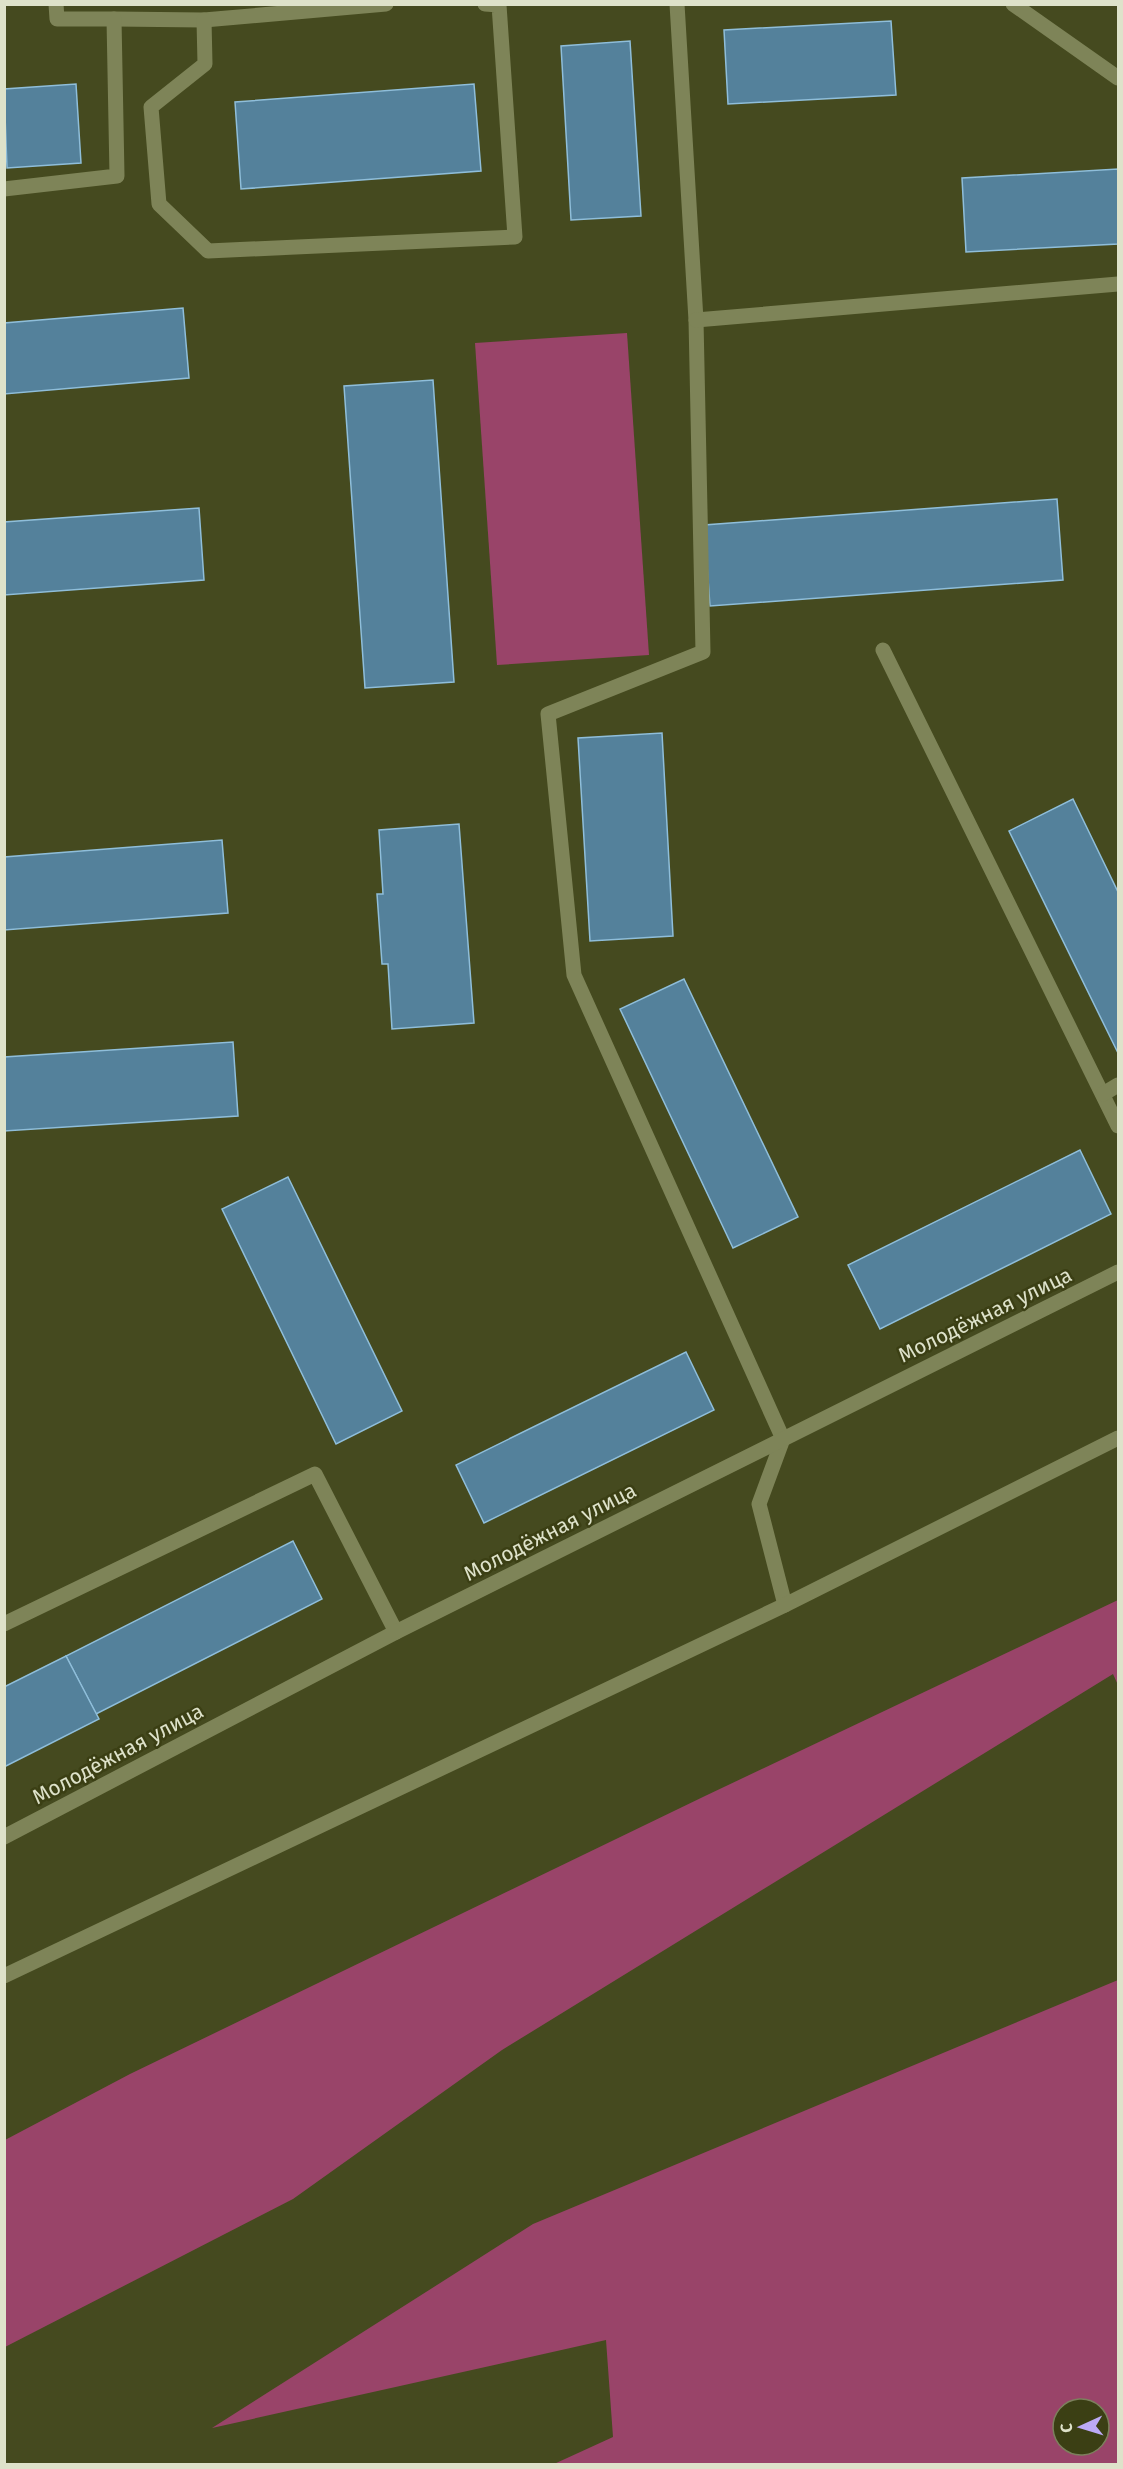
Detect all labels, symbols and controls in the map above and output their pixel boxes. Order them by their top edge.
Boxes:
street label: Молодёжная улица [894,1262,1076,1368]
street label: Молодёжная улица [459,1477,641,1587]
street label: Молодёжная улица [28,1698,208,1810]
north arrow [1051,2397,1111,2457]
text: С [1057,2422,1076,2433]

